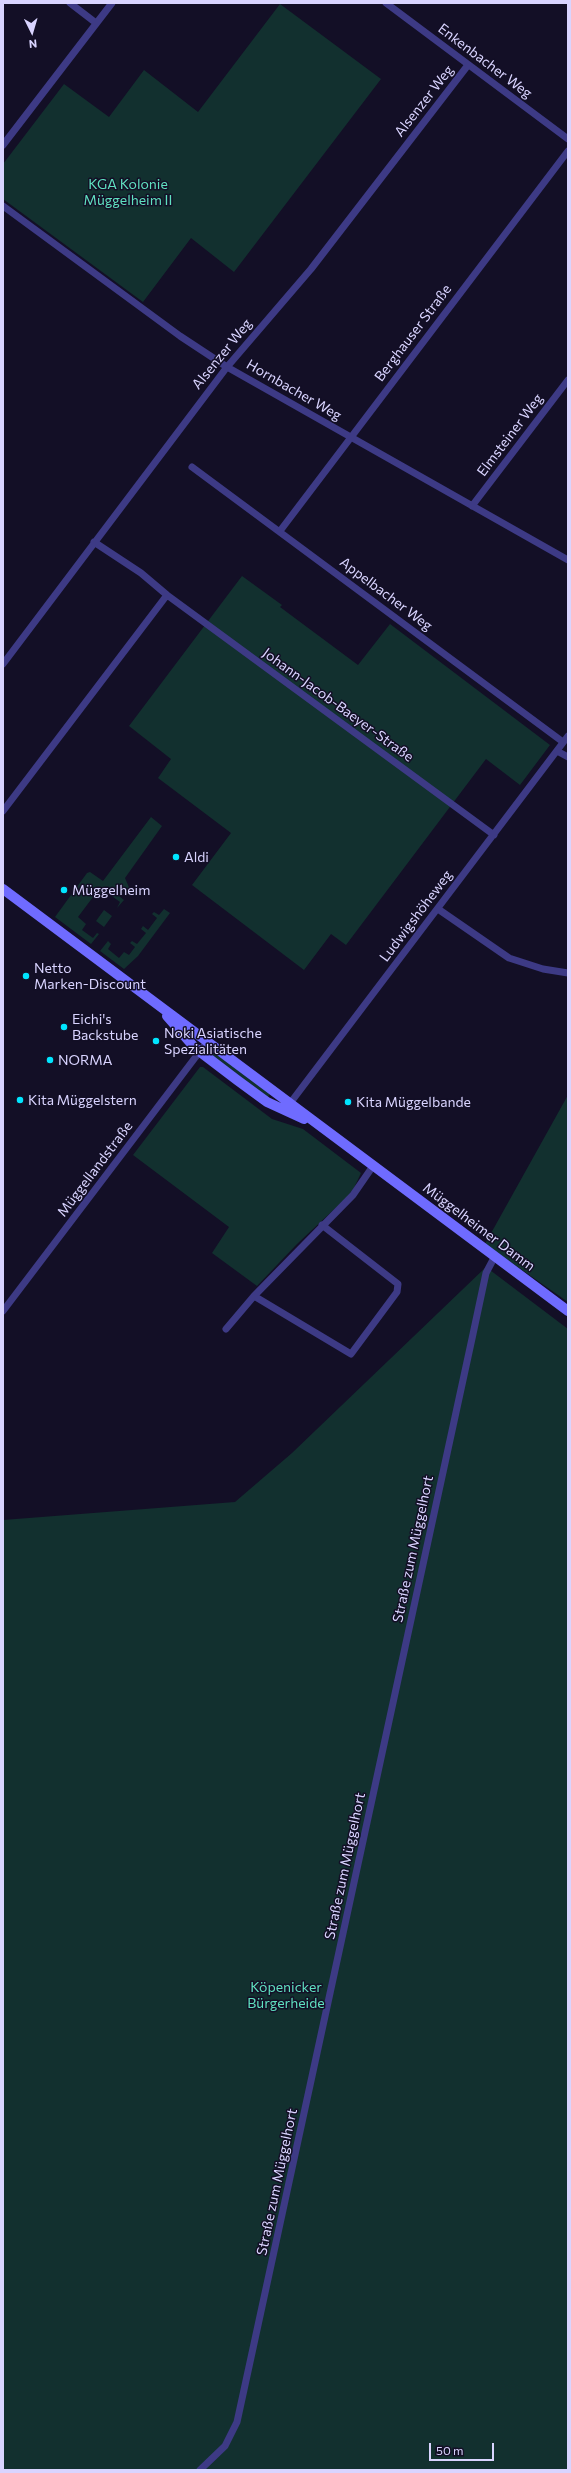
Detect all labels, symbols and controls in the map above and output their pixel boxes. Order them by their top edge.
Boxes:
north arrow [12,12,52,52]
street label: Enkenbacher Weg [435,20,535,102]
text: N [28,38,38,51]
street label: Alsenzer Weg [391,62,457,140]
park label: KGA Kolonie Müggelheim II [84,176,172,208]
street label: Berghauser Straße [371,281,455,385]
street label: Alsenzer Weg [188,315,256,393]
street label: Hornbacher Weg [243,356,345,424]
street label: Elmsteiner Weg [474,390,546,480]
street label: Appelbacher Weg [336,554,436,634]
street label: Johann-Jacob-Baeyer-Straße [259,645,417,765]
place label: Aldi [184,849,209,865]
marker: Aldi [171,852,181,862]
street label: Ludwigshöheweg [376,867,456,965]
place label: Müggelheim [72,882,150,898]
marker: Müggelheim [59,885,69,895]
place label: Netto Marken-Discount [34,960,146,992]
marker: Netto Marken-Discount [21,971,31,981]
place label: Eichi's Backstube [72,1011,138,1044]
marker: Eichi's Backstube [59,1022,69,1032]
place label: Noki Asiatische Spezialitäten [164,1025,262,1058]
marker: Noki Asiatische Spezialitäten [151,1036,161,1046]
place label: NORMA [58,1052,112,1068]
marker: NORMA [45,1055,55,1065]
place label: Kita Müggelstern [28,1092,137,1108]
place label: Kita Müggelbande [356,1094,471,1110]
marker: Kita Müggelstern [15,1095,25,1105]
marker: Kita Müggelbande [343,1097,353,1107]
street label: Müggellandstraße [54,1118,136,1220]
street label: Müggelheimer Damm [420,1179,538,1275]
street label: Straße zum Müggelhort [389,1474,437,1624]
street label: Straße zum Müggelhort [321,1791,369,1941]
park label: Köpenicker Bürgerheide [247,1979,325,2012]
street label: Straße zum Müggelhort [253,2107,301,2257]
scale bar [431,2435,496,2461]
text: 50 m [436,2443,464,2457]

